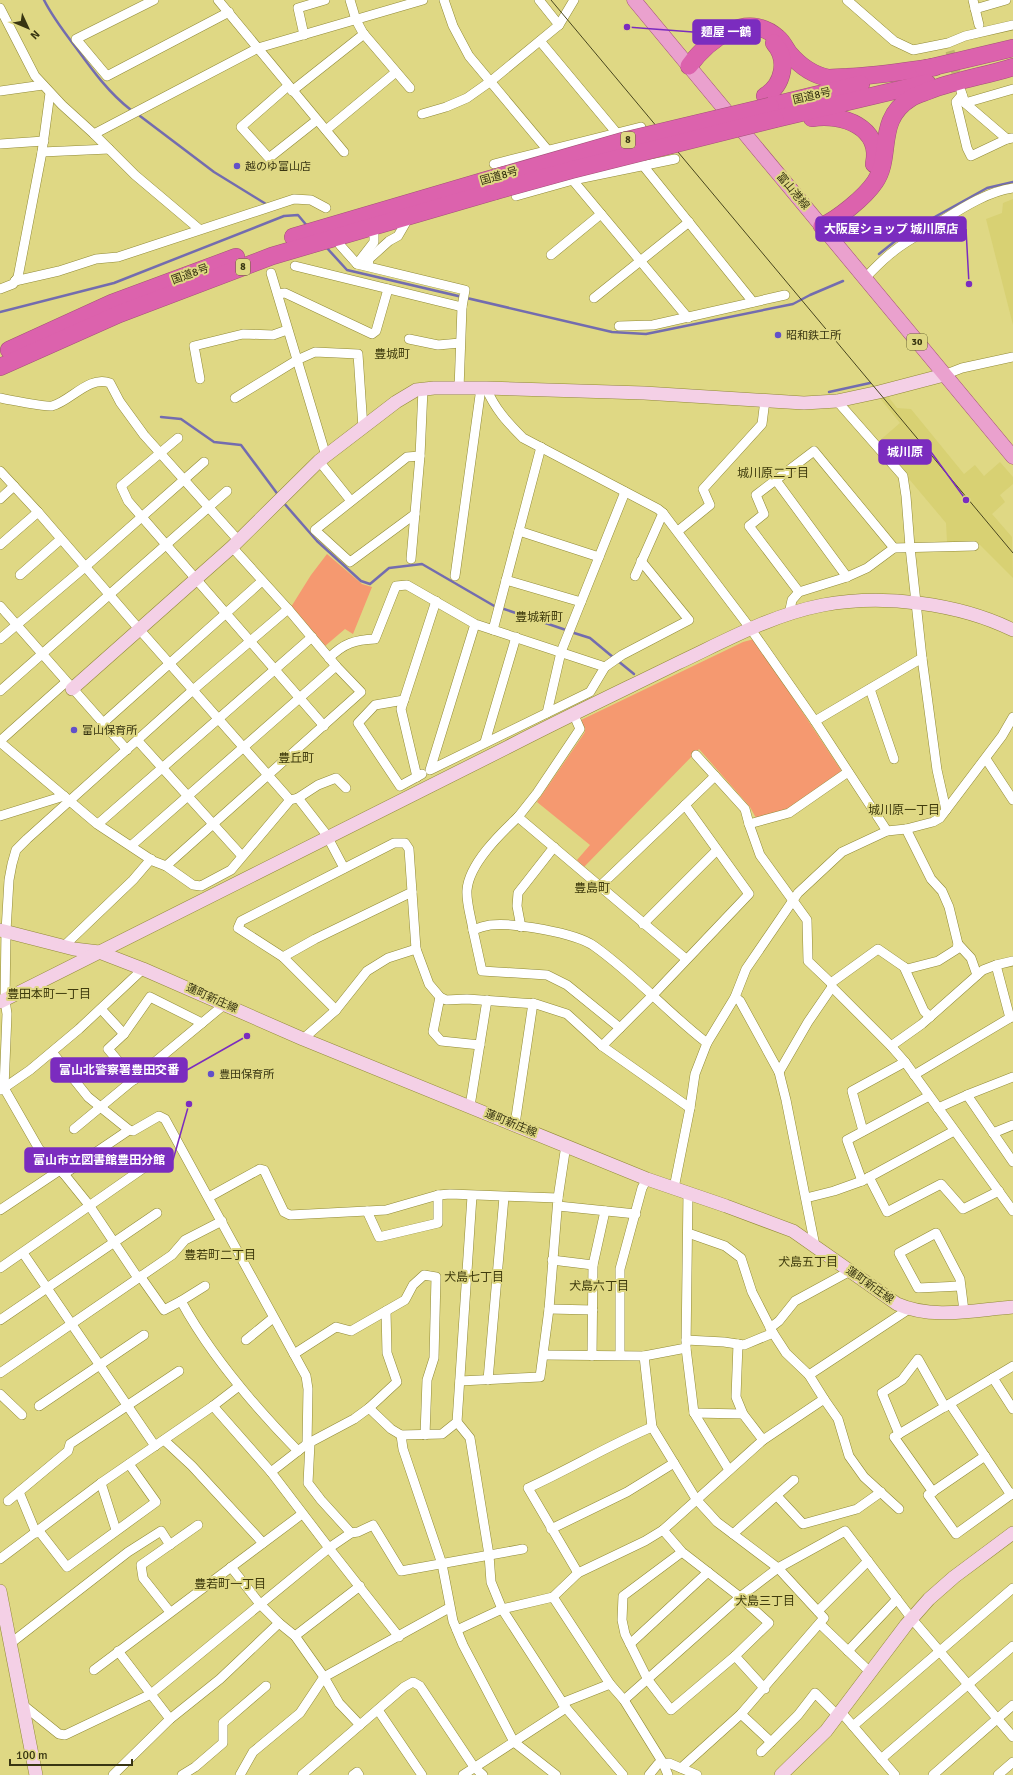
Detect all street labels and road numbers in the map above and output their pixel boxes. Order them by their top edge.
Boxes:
street label: 国道8号 [792,85,832,107]
road number: 8 [621,132,635,148]
street label: 国道8号 [478,164,520,188]
street label: 富山港線 [774,170,812,212]
road number: 8 [236,259,250,275]
street label: 国道8号 [169,261,211,287]
road number: 30 [907,334,927,350]
street label: 蓮町新庄線 [184,981,240,1015]
street label: 蓮町新庄線 [483,1107,539,1139]
street label: 蓮町新庄線 [844,1264,896,1306]

